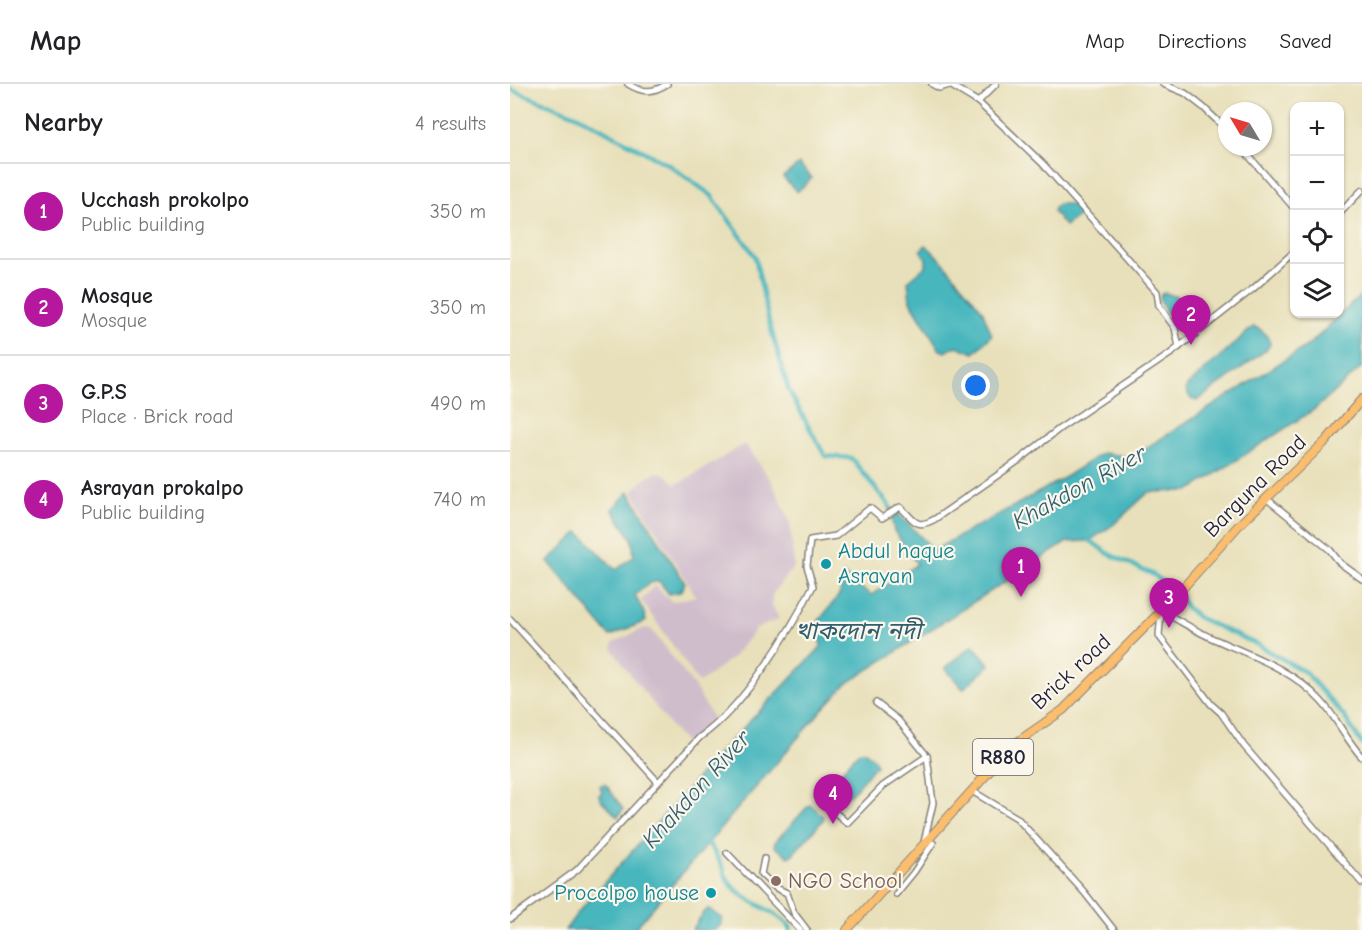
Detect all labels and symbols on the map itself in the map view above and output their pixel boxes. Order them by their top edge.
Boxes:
north arrow [1218,102,1272,156]
pin: 2 [1172,296,1210,345]
your location [961,371,990,400]
street label: Barguna Road [1198,429,1312,543]
water label: Khakdon River [1007,438,1152,535]
place label: Abdul haque Asrayan [838,538,954,589]
pin: 1 [1002,548,1040,597]
marker: Abdul haque Asrayan [819,557,833,571]
pin: 3 [1150,578,1188,628]
water label: খাকদোন নদী [795,617,926,645]
street label: Brick road [1026,629,1116,715]
water label: Khakdon River [636,723,757,854]
road number: R880 [973,739,1033,775]
pin: 4 [814,774,852,824]
place label: NGO School [788,868,902,894]
marker: NGO School [769,874,783,888]
place label: Procolpo house [554,880,699,906]
marker: Procolpo house [704,886,718,900]

